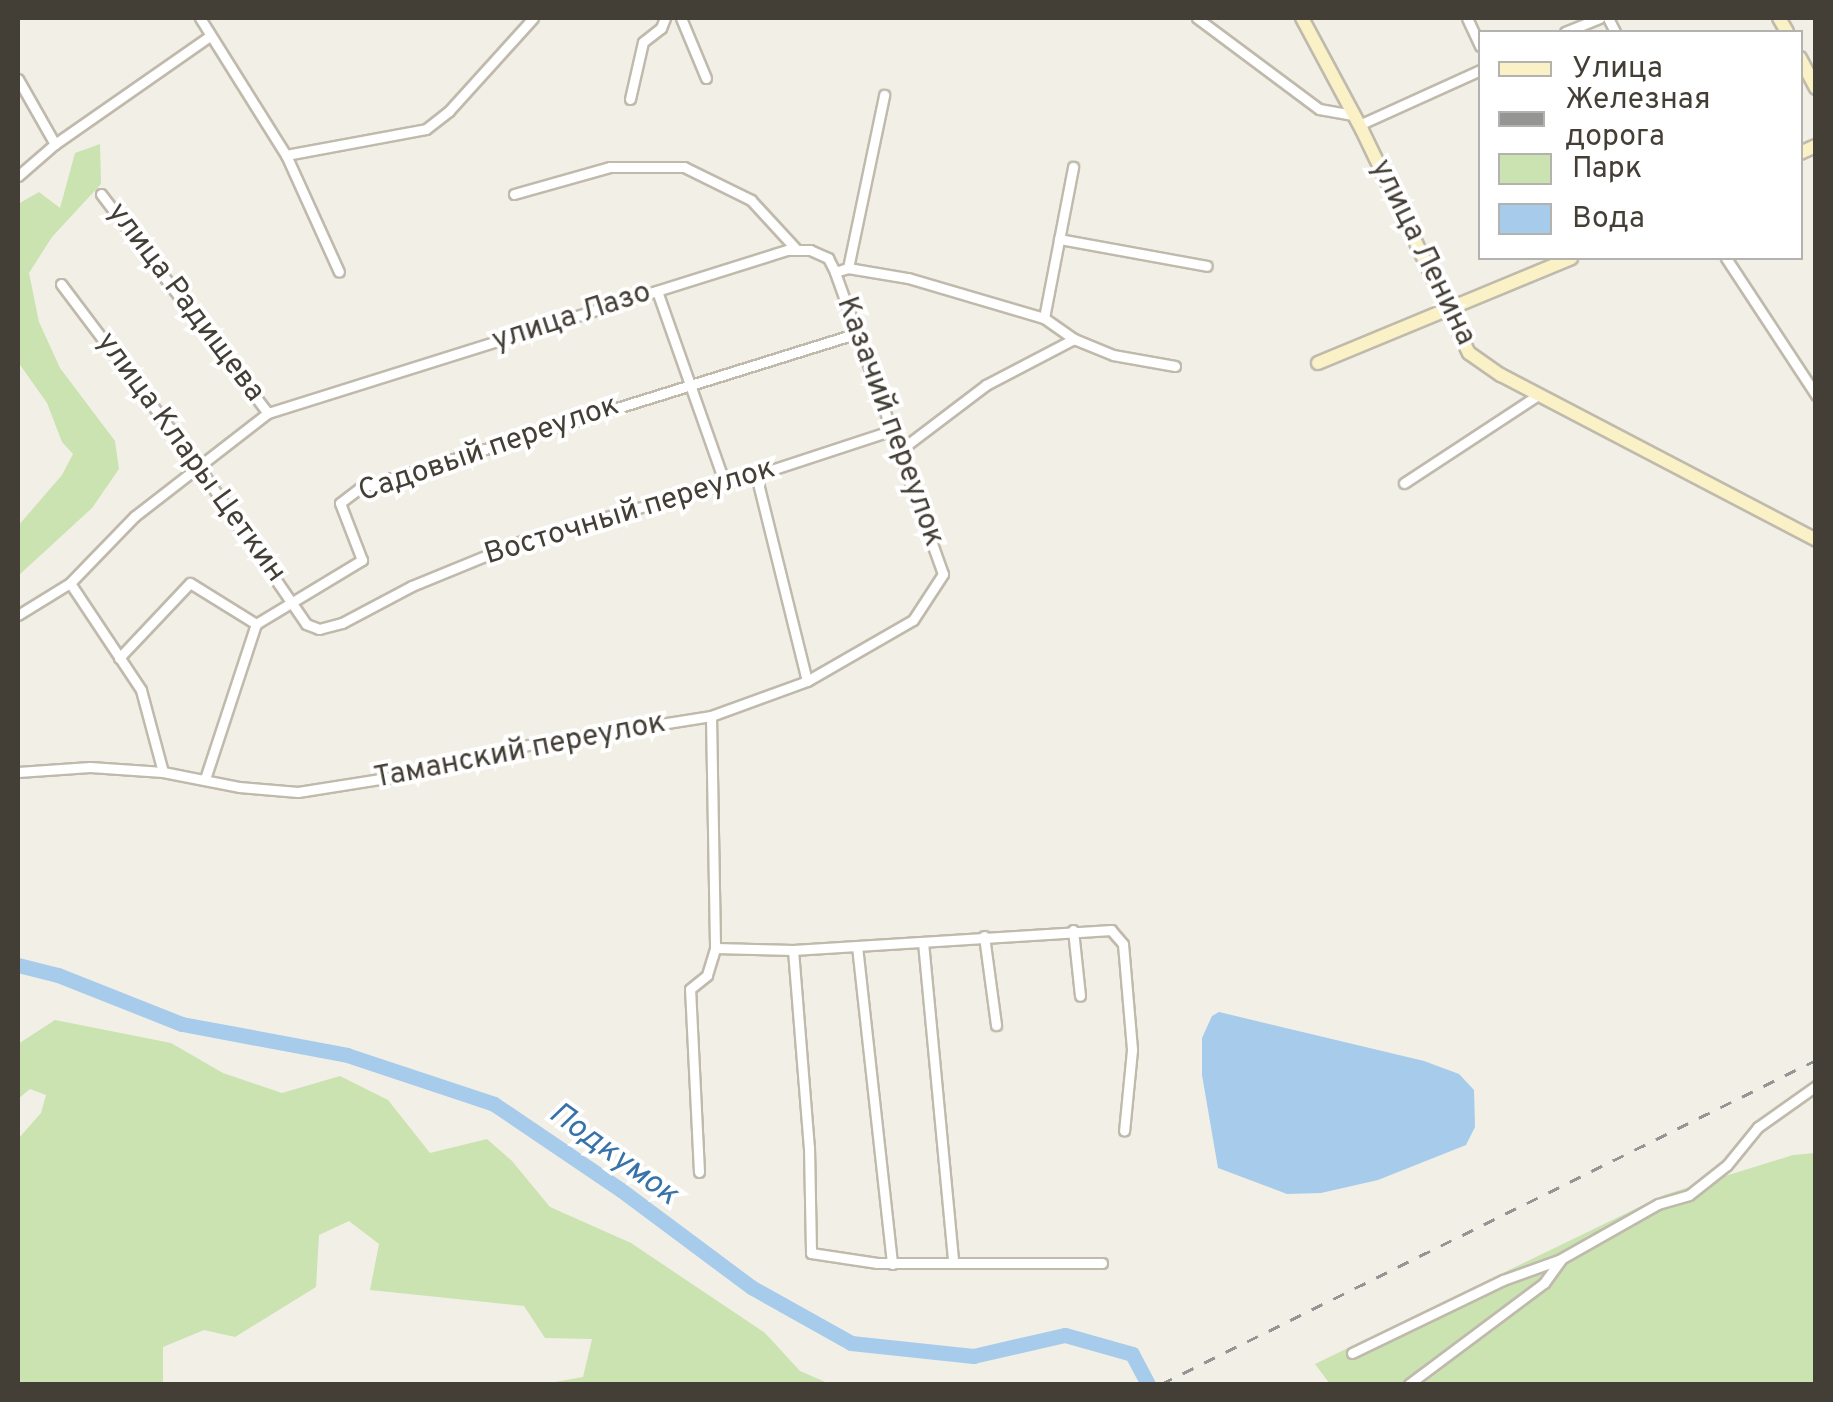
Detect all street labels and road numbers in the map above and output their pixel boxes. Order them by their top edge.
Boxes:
street label: улица Ленина [1361,154,1483,352]
street label: улица Радищева [98,196,272,410]
street label: улица Лазо [488,275,656,361]
street label: Казачий переулок [827,292,951,552]
street label: улица Клары Цеткин [87,326,293,590]
street label: Садовый переулок [354,389,624,511]
street label: Восточный переулок [480,452,780,574]
street label: Таманский переулок [371,706,669,798]

